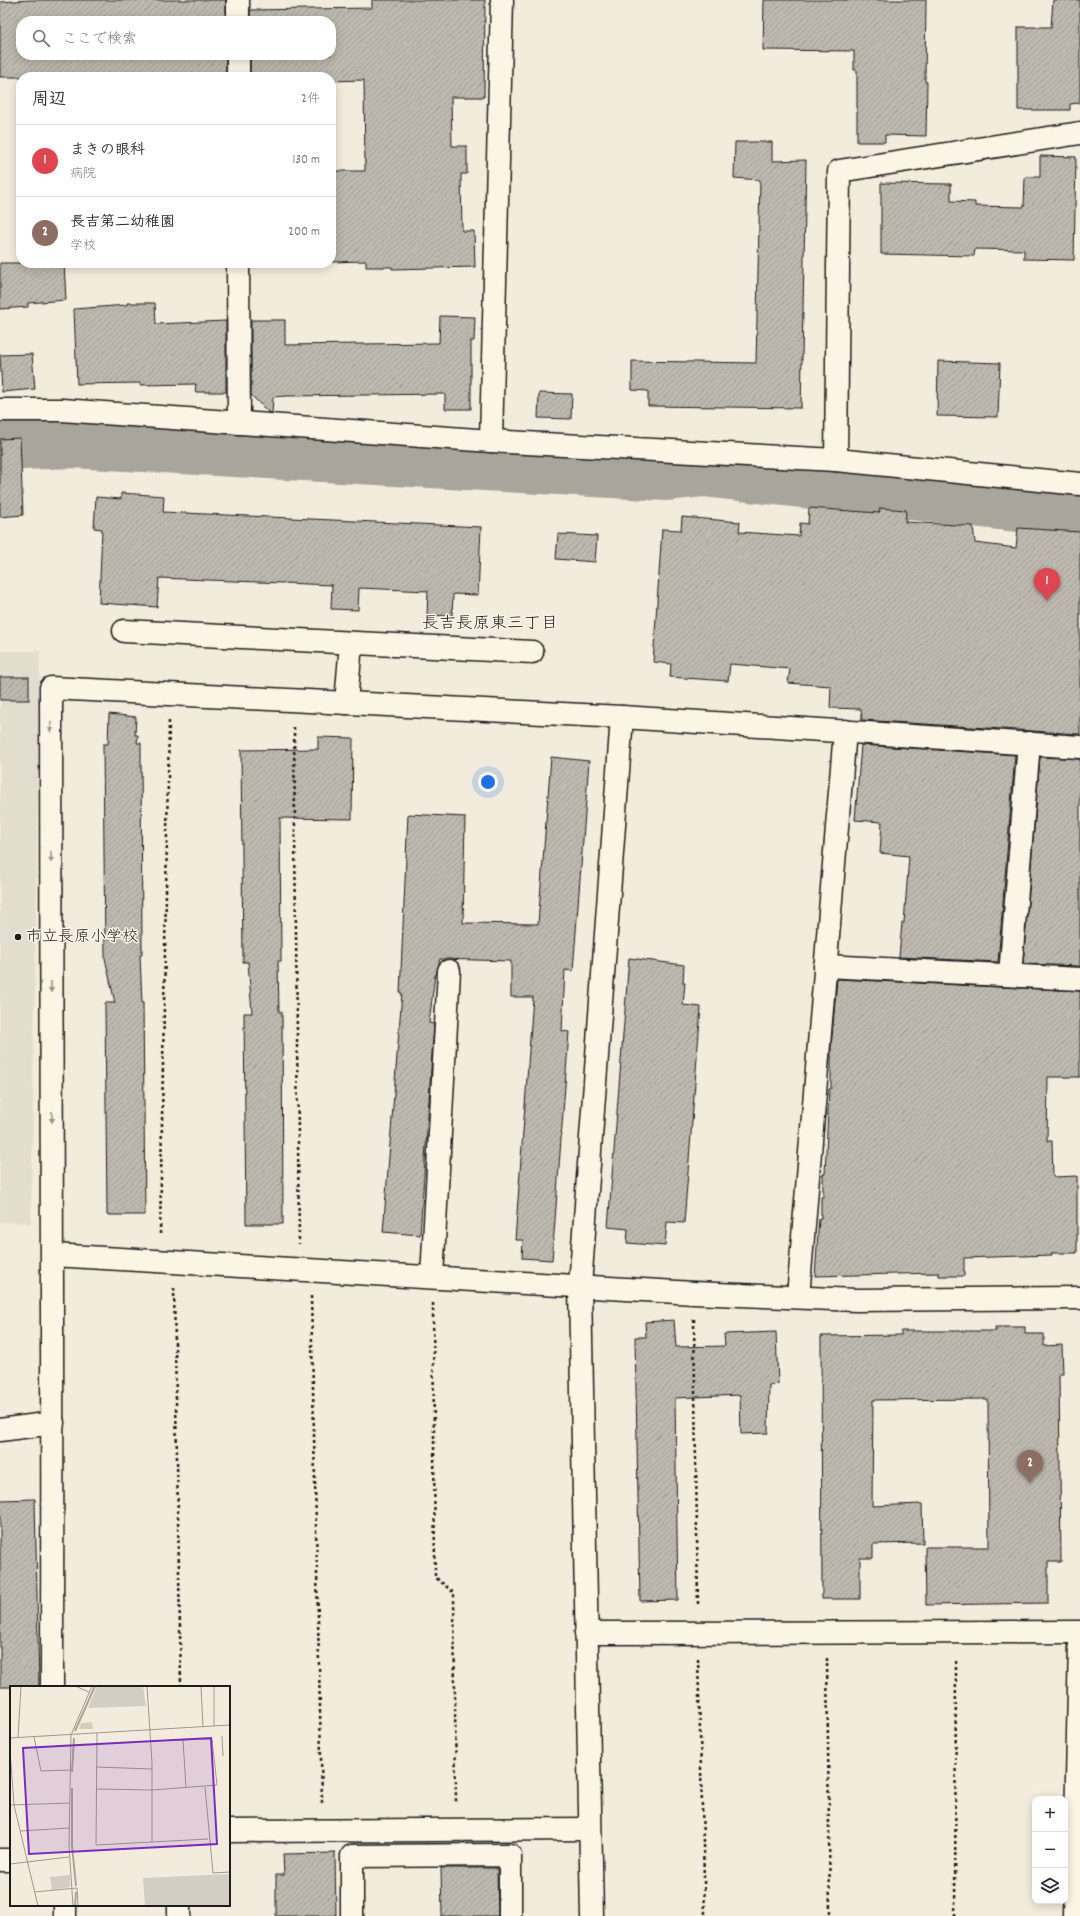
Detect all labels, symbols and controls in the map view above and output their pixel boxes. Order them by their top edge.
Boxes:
search box [16,16,336,60]
icon: search [30,27,52,49]
text: ここで検索 [62,29,137,51]
text: 周辺 [32,89,66,113]
text: 2件 [301,90,320,109]
text: まきの眼科 [70,140,145,162]
text: 1 [44,151,46,170]
text: 130 m [292,151,320,170]
text: 病院 [70,165,96,184]
text: 長吉第二幼稚園 [70,212,175,234]
text: 2 [42,223,48,242]
text: 200 m [288,223,320,242]
text: 学校 [70,237,96,256]
pin: 1 [1034,568,1060,601]
district label: 長吉長原東三丁目 [422,613,558,637]
one-way arrow [48,721,54,734]
your location [478,772,498,792]
one-way arrow [48,851,54,864]
place label: 市立長原小学校 [26,926,138,949]
marker: 市立長原小学校 [13,932,23,942]
one-way arrow [48,981,54,994]
one-way arrow [49,1111,55,1124]
pin: 2 [1017,1450,1043,1483]
inset map [10,1686,230,1906]
map controls [1032,1796,1068,1904]
button: + [1032,1796,1068,1832]
button: − [1032,1832,1068,1868]
button: layers [1032,1868,1068,1904]

